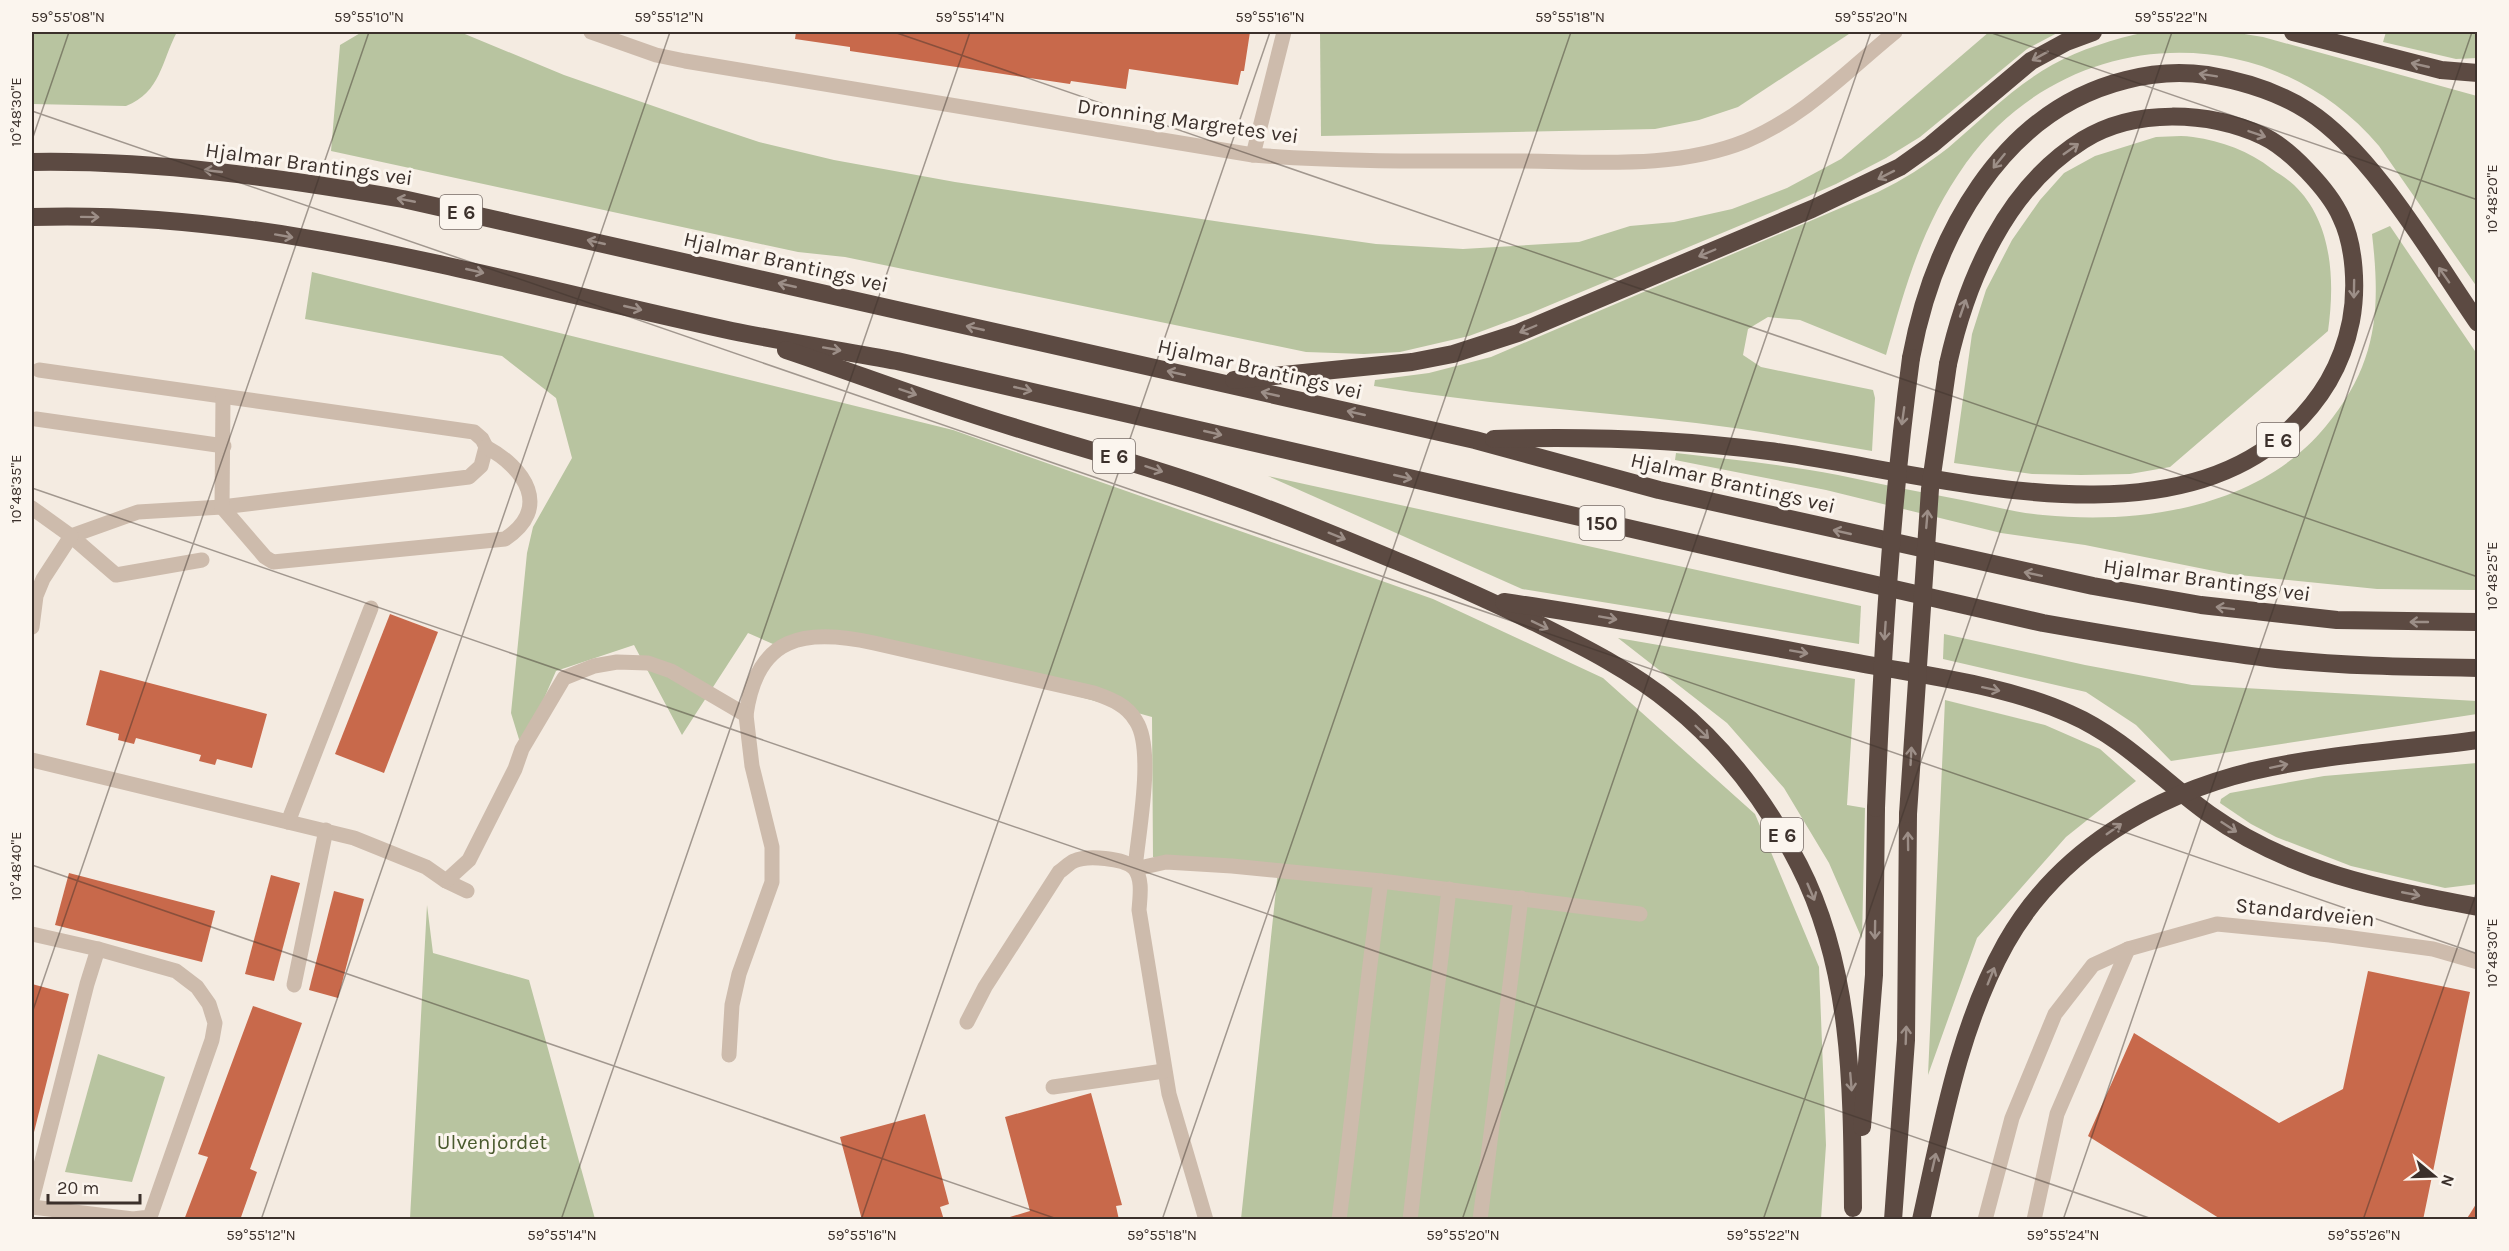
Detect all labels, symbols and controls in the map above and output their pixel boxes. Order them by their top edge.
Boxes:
text: 59°55'08"N [31,8,105,26]
text: 59°55'10"N [334,8,404,26]
text: 59°55'12"N [634,8,704,26]
text: 59°55'14"N [935,8,1005,26]
text: 59°55'16"N [1235,8,1305,26]
text: 59°55'18"N [1535,8,1605,26]
text: 59°55'20"N [1834,8,1908,26]
text: 59°55'22"N [2134,8,2208,26]
one-way arrow [2032,51,2049,63]
one-way arrow [2411,58,2430,70]
one-way arrow [2199,70,2219,81]
text: 10°48'30"E [7,77,25,147]
street label: Dronning Margretes vei [1076,94,1300,148]
one-way arrow [2247,129,2266,140]
street label: Hjalmar Brantings vei [204,138,414,190]
one-way arrow [2062,143,2078,155]
one-way arrow [1993,153,2006,169]
text: 10°48'20"E [2483,164,2501,234]
one-way arrow [204,166,224,177]
one-way arrow [1877,169,1895,181]
one-way arrow [397,194,416,205]
road number: E 6 [440,195,482,229]
one-way arrow [79,211,99,223]
street label: Hjalmar Brantings vei [681,227,891,297]
one-way arrow [273,231,293,242]
one-way arrow [587,236,607,247]
one-way arrow [1699,248,1717,259]
one-way arrow [466,266,485,278]
one-way arrow [2438,267,2450,283]
one-way arrow [777,278,796,290]
one-way arrow [2348,279,2360,299]
one-way arrow [1959,299,1970,317]
one-way arrow [624,302,643,314]
one-way arrow [966,321,985,333]
one-way arrow [1519,324,1537,335]
street label: Hjalmar Brantings vei [1155,334,1365,404]
one-way arrow [822,344,842,355]
one-way arrow [1166,366,1185,378]
one-way arrow [1013,384,1032,396]
one-way arrow [1261,387,1280,399]
one-way arrow [898,388,917,399]
one-way arrow [1897,405,1908,425]
one-way arrow [1347,407,1366,418]
road number: E 6 [2257,423,2299,457]
one-way arrow [1203,428,1223,439]
road number: E 6 [1093,439,1135,473]
street label: Hjalmar Brantings vei [1628,448,1838,518]
text: 10°48'35"E [7,455,25,523]
one-way arrow [1144,464,1163,475]
one-way arrow [1393,472,1413,483]
road number: 150 [1580,506,1624,540]
one-way arrow [1922,510,1933,530]
one-way arrow [1833,525,1852,537]
one-way arrow [1327,531,1346,542]
text: 10°48'25"E [2483,542,2501,610]
street label: Hjalmar Brantings vei [2102,554,2312,606]
one-way arrow [2023,568,2043,579]
one-way arrow [2215,602,2235,613]
one-way arrow [1597,612,1617,623]
one-way arrow [2410,616,2430,628]
one-way arrow [1530,620,1548,632]
one-way arrow [1879,620,1890,640]
one-way arrow [1789,647,1809,658]
one-way arrow [1981,684,2000,695]
one-way arrow [1695,724,1710,739]
one-way arrow [1905,746,1916,766]
one-way arrow [2269,760,2288,771]
road number: E 6 [1761,818,1803,852]
one-way arrow [2220,821,2237,833]
one-way arrow [2106,823,2122,835]
one-way arrow [1903,831,1914,851]
text: 10°48'40"E [7,832,25,900]
one-way arrow [1806,882,1817,901]
one-way arrow [2401,889,2420,900]
street label: Standardveien [2234,893,2376,931]
text: 10°48'30"E [2483,918,2501,988]
one-way arrow [1869,919,1881,939]
one-way arrow [1986,967,1997,986]
one-way arrow [1900,1026,1911,1046]
one-way arrow [1846,1071,1857,1091]
park label: Ulvenjordet [437,1130,547,1154]
north arrow [2404,1146,2464,1206]
one-way arrow [1929,1153,1941,1172]
scale bar [48,1167,140,1205]
text: N [2437,1172,2459,1189]
text: 20 m [57,1177,99,1199]
text: 59°55'12"N [226,1226,296,1244]
text: 59°55'14"N [527,1226,597,1244]
text: 59°55'16"N [827,1226,897,1244]
text: 59°55'18"N [1127,1226,1197,1244]
text: 59°55'20"N [1426,1226,1500,1244]
text: 59°55'22"N [1726,1226,1800,1244]
text: 59°55'24"N [2026,1226,2100,1244]
text: 59°55'26"N [2327,1226,2401,1244]

